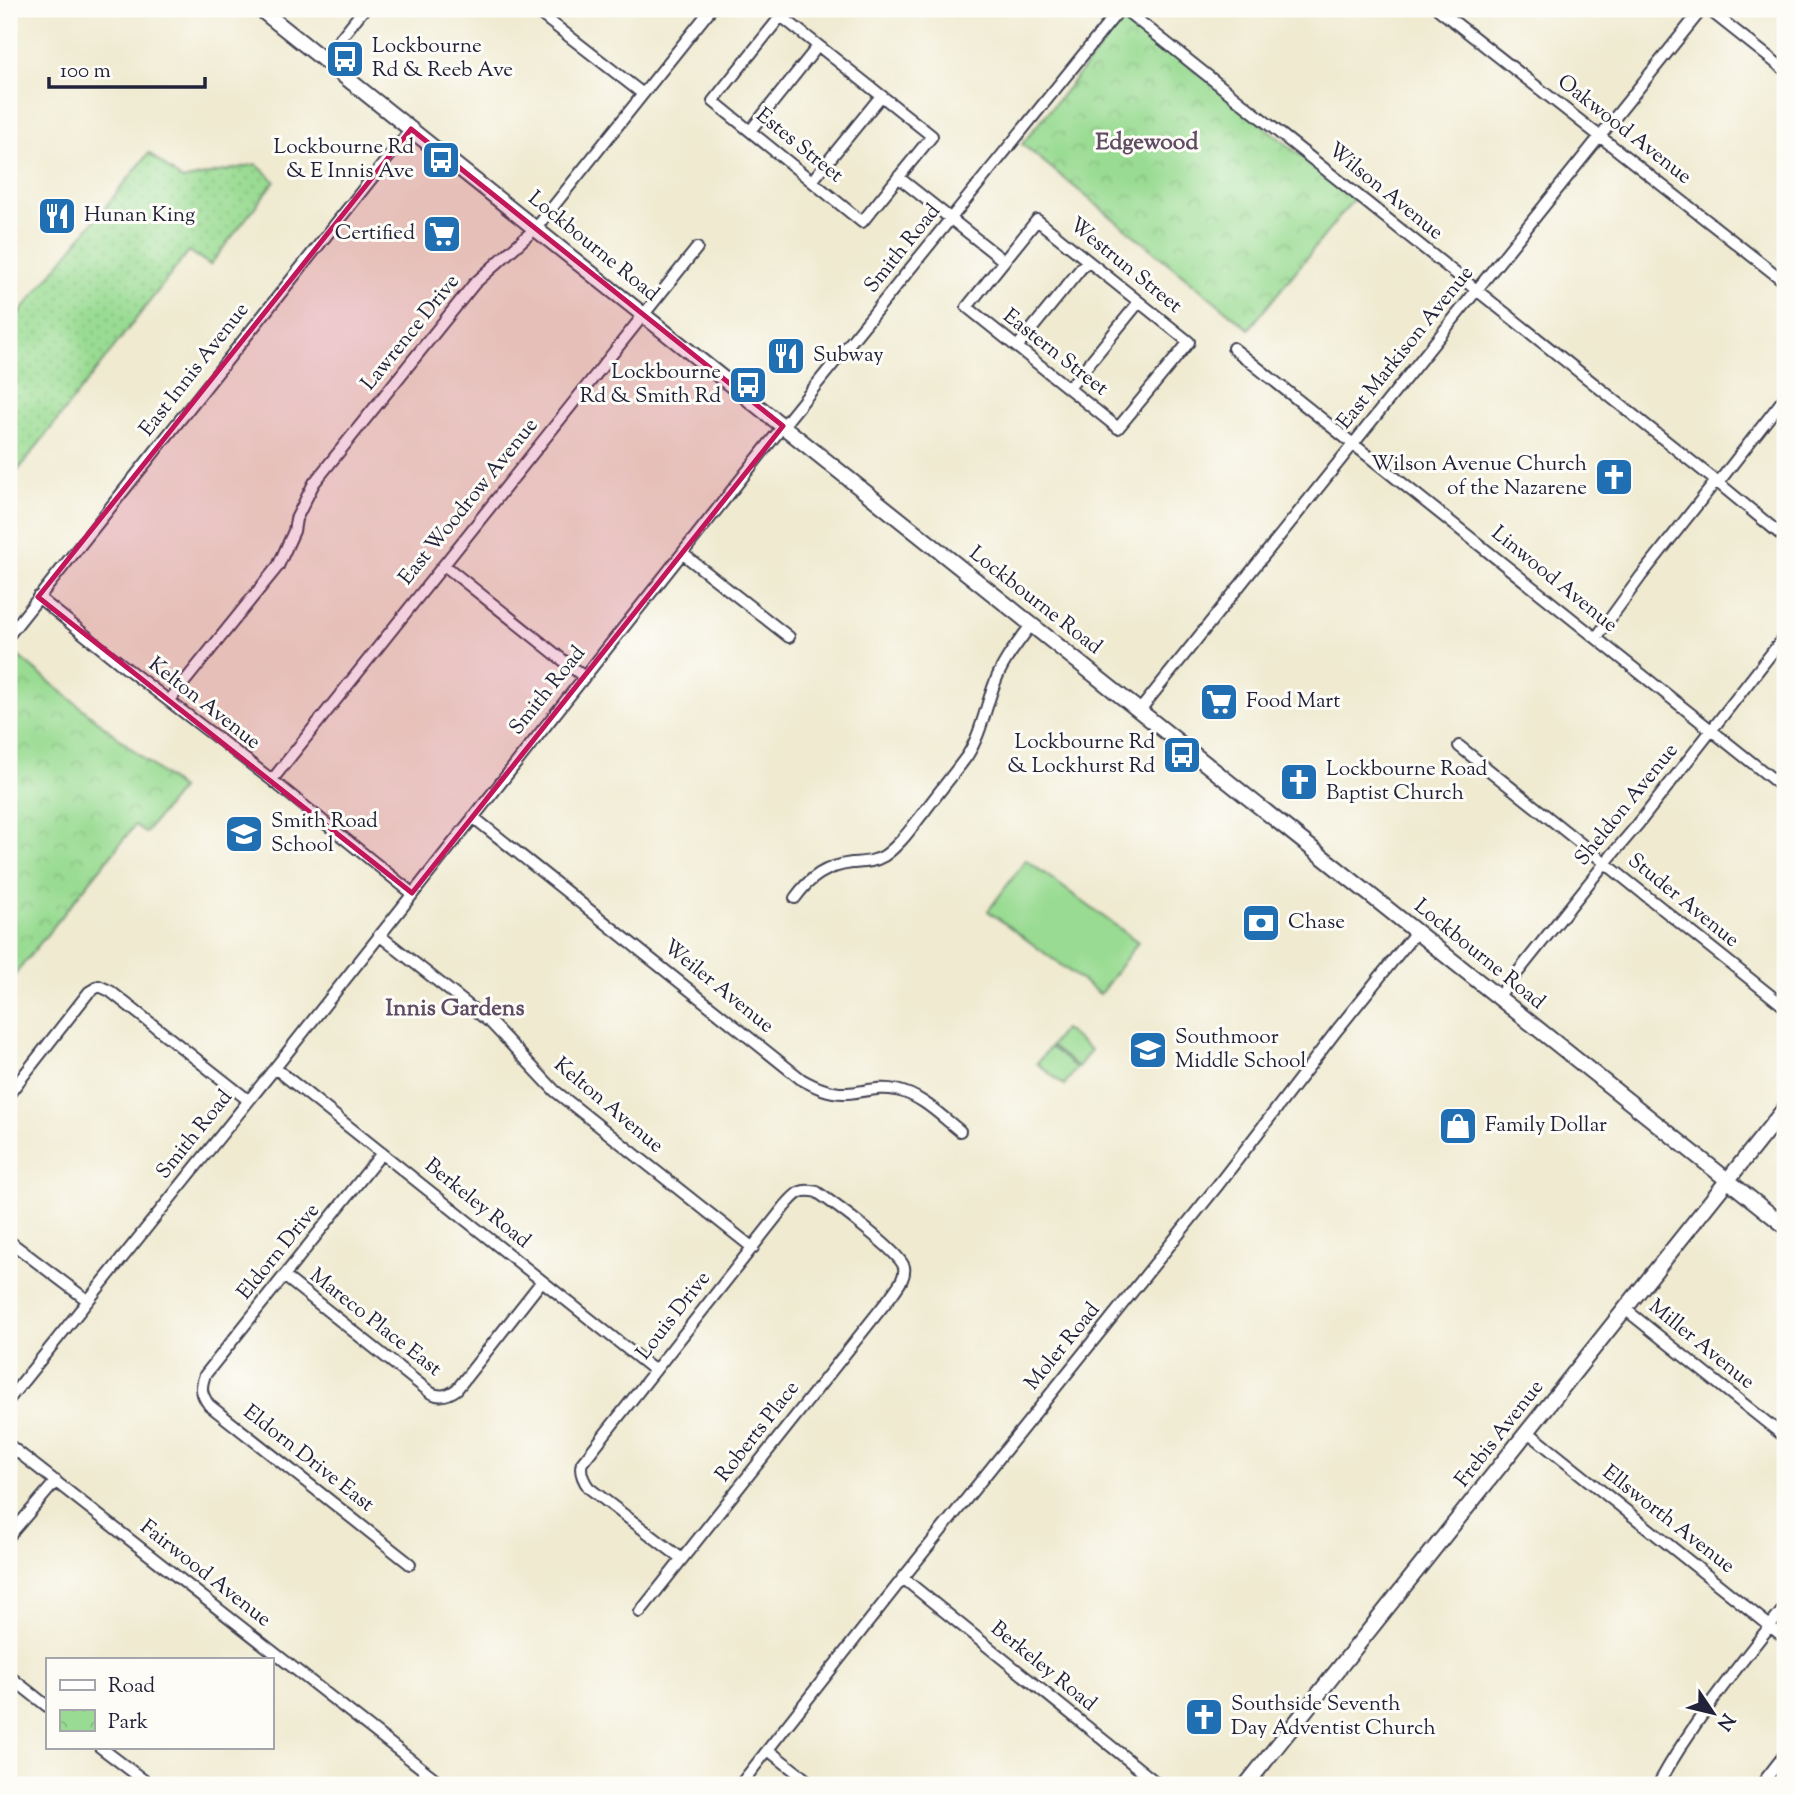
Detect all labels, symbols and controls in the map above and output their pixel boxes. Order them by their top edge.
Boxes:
place label: Lockbourne Rd & Reeb Ave [372,32,513,86]
bus stop icon: Lockbourne Rd & Reeb Ave [324,38,366,80]
scale bar [49,46,205,90]
text: 100 m [60,57,111,87]
street label: Oakwood Avenue [1550,68,1698,192]
street label: Estes Street [749,101,849,191]
district label: Edgewood [1096,127,1198,160]
place label: Lockbourne Rd & E Innis Ave [273,133,414,187]
street label: Wilson Avenue [1321,136,1449,248]
bus stop icon: Lockbourne Rd & E Innis Ave [420,139,462,181]
street label: Lockbourne Road [521,185,665,310]
restaurant icon: Hunan King [36,195,78,237]
street label: Smith Road [858,198,948,300]
place label: Hunan King [84,201,195,231]
street label: Westrun Street [1062,211,1188,321]
supermarket icon: Certified [421,213,463,255]
place label: Certified [335,219,415,249]
street label: East Markison Avenue [1330,260,1482,436]
street label: Lawrence Drive [355,268,467,398]
street label: East Innis Avenue [133,297,257,443]
street label: Eastern Street [996,302,1114,404]
restaurant icon: Subway [765,335,807,377]
place label: Subway [813,341,884,371]
place label: Lockbourne Rd & Smith Rd [580,358,721,412]
bus stop icon: Lockbourne Rd & Smith Rd [727,364,769,406]
street label: East Woodrow Avenue [392,412,546,592]
place label: Wilson Avenue Church of the Nazarene [1371,450,1587,504]
church icon: Wilson Avenue Church of the Nazarene [1593,456,1635,498]
street label: Linwood Avenue [1484,520,1624,640]
street label: Lockbourne Road [962,539,1108,663]
street label: Smith Road [503,640,593,742]
street label: Kelton Avenue [141,651,267,757]
supermarket icon: Food Mart [1198,681,1240,723]
place label: Food Mart [1246,687,1340,717]
place label: Lockbourne Rd & Lockhurst Rd [1007,728,1155,782]
bus stop icon: Lockbourne Rd & Lockhurst Rd [1161,734,1203,776]
street label: Sheldon Avenue [1568,737,1686,873]
place label: Lockbourne Road Baptist Church [1326,755,1488,809]
church icon: Lockbourne Road Baptist Church [1278,761,1320,803]
place label: Smith Road School [271,807,378,861]
school or university icon: Smith Road School [223,813,265,855]
street label: Studer Avenue [1621,847,1745,955]
street label: Lockbourne Road [1407,893,1551,1018]
bank icon: Chase [1240,902,1282,944]
place label: Chase [1288,908,1345,938]
street label: Weiler Avenue [656,933,780,1041]
district label: Innis Gardens [385,993,525,1026]
place label: Southmoor Middle School [1175,1023,1306,1077]
school or university icon: Southmoor Middle School [1127,1029,1169,1071]
street label: Kelton Avenue [547,1051,669,1161]
street label: Smith Road [150,1084,240,1186]
shop icon: Family Dollar [1437,1105,1479,1147]
place label: Family Dollar [1485,1111,1607,1141]
street label: Berkeley Road [418,1152,537,1256]
street label: Eldorn Drive [231,1197,327,1307]
street label: Mareco Place East [303,1262,447,1384]
street label: Louis Drive [630,1265,718,1367]
street label: Miller Avenue [1641,1293,1761,1397]
street label: Moler Road [1018,1297,1108,1397]
street label: Frebis Avenue [1448,1374,1552,1494]
street label: Roberts Place [709,1375,807,1489]
street label: Eldorn Drive East [236,1398,380,1520]
street label: Ellsworth Avenue [1595,1459,1741,1581]
street label: Fairwood Avenue [133,1513,277,1635]
street label: Berkeley Road [984,1615,1103,1719]
legend [46,1658,273,1748]
text: Road [108,1672,155,1702]
north arrow [1678,1678,1748,1748]
place label: Southside Seventh Day Adventist Church [1231,1690,1436,1744]
church icon: Southside Seventh Day Adventist Church [1183,1696,1225,1738]
text: N [1709,1707,1740,1735]
text: Park [108,1708,149,1738]

